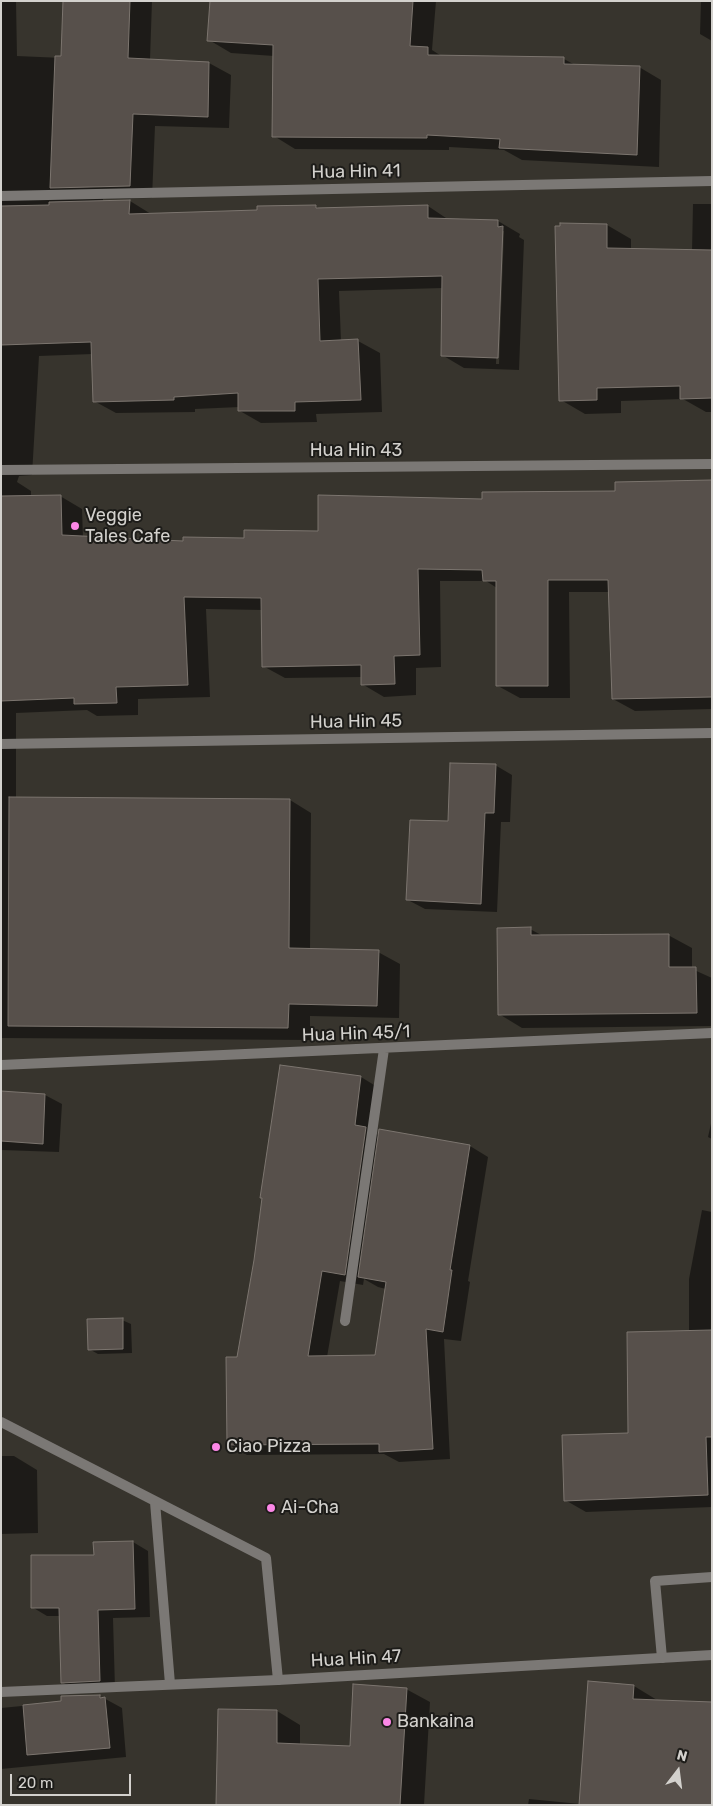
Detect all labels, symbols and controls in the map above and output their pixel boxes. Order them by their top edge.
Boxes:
street label: Hua Hin 41 [311,160,401,184]
street label: Hua Hin 43 [310,440,402,462]
place label: Veggie Tales Cafe [85,505,170,548]
marker: Veggie Tales Cafe [69,520,81,532]
street label: Hua Hin 45 [310,710,402,734]
street label: Hua Hin 45/1 [301,1021,411,1047]
place label: Ciao Pizza [226,1436,311,1458]
marker: Ciao Pizza [210,1441,222,1453]
place label: Ai-Cha [281,1497,339,1519]
marker: Ai-Cha [265,1502,277,1514]
street label: Hua Hin 47 [310,1646,402,1672]
place label: Bankaina [397,1711,474,1733]
marker: Bankaina [381,1716,393,1728]
north arrow [653,1746,703,1796]
text: N [675,1747,689,1766]
scale bar [12,1764,134,1796]
text: 20 m [18,1774,53,1792]

